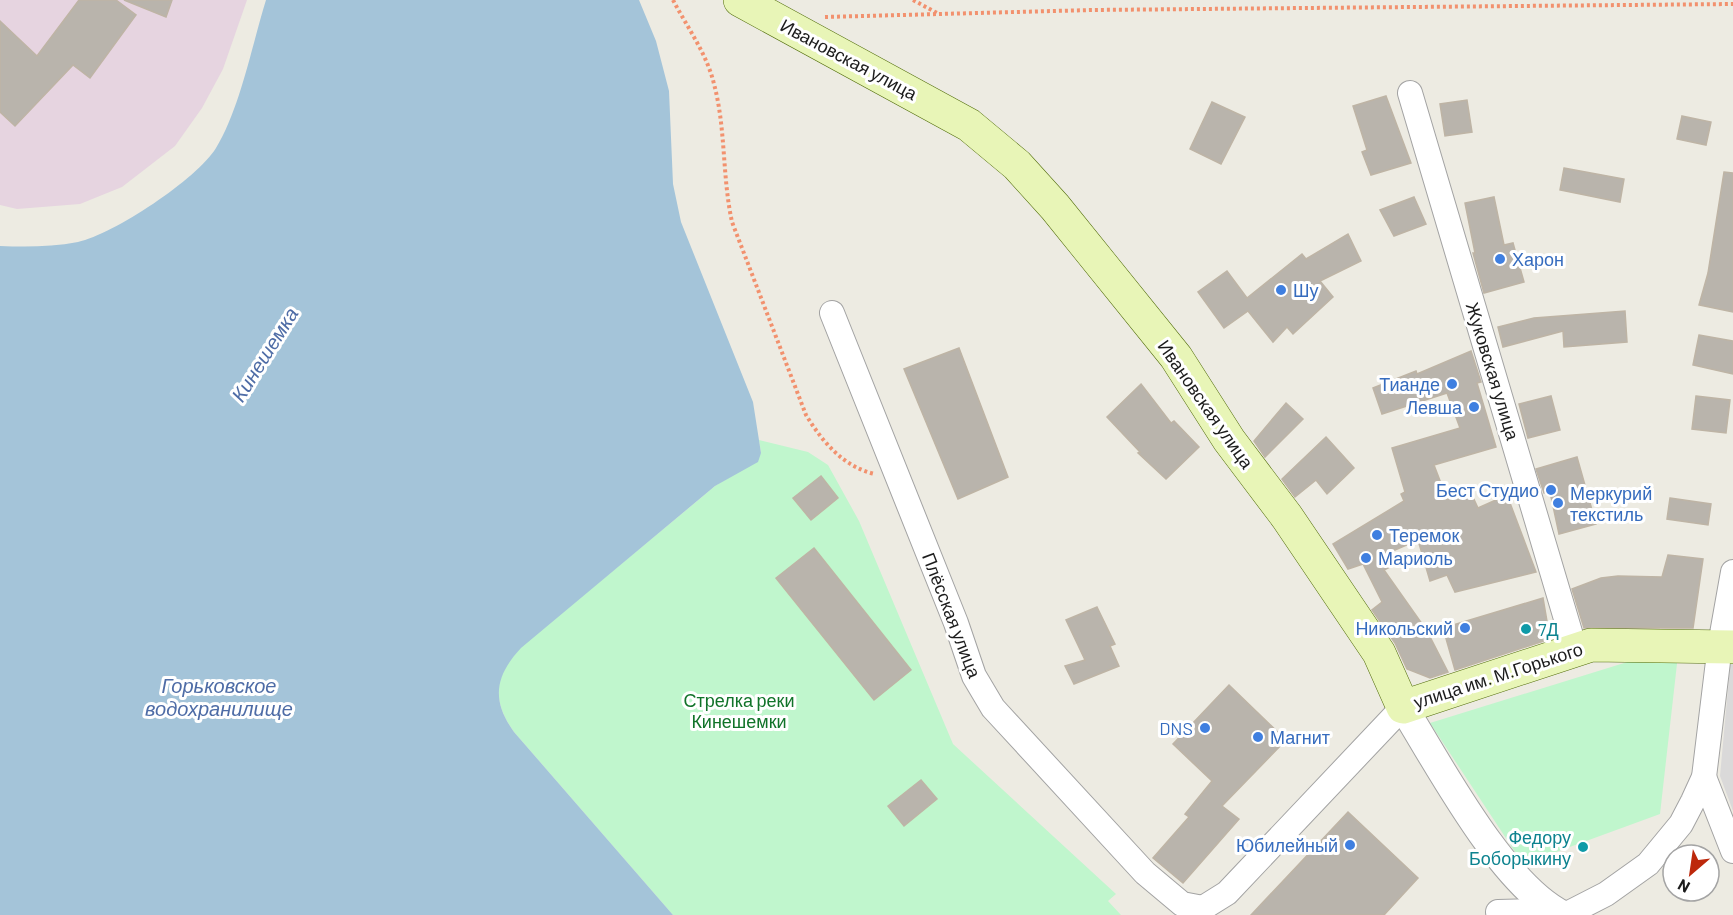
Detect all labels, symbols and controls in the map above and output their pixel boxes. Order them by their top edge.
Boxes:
street label: Ивановская улица [777,14,922,105]
place label: Харон [1512,248,1564,270]
marker: Харон [1493,252,1507,266]
place label: Шу [1293,279,1319,301]
marker: Шу [1274,283,1288,297]
street label: Жуковская улица [1462,299,1525,444]
water label: Кинешемка [226,302,302,406]
street label: Ивановская улица [1153,336,1259,473]
place label: Тианде [1379,373,1440,395]
marker: Тианде [1445,377,1459,391]
place label: Левша [1406,396,1463,418]
marker: Левша [1467,400,1481,414]
place label: Бест Студио [1436,479,1539,501]
place label: Меркурий текстиль [1570,482,1652,525]
marker: Бест Студио [1544,483,1558,497]
marker: Меркурий текстиль [1551,496,1565,510]
place label: Теремок [1389,524,1459,546]
marker: Теремок [1370,528,1384,542]
place label: Мариоль [1378,547,1453,569]
street label: Плёсская улица [918,549,986,682]
marker: Мариоль [1359,551,1373,565]
place label: Никольский [1355,617,1453,639]
place label: 7Д [1538,618,1559,640]
marker: Никольский [1458,621,1472,635]
marker: 7Д [1519,622,1533,636]
street label: улица им. М.Горького [1411,637,1585,713]
water label: Горьковское водохранилище [145,673,293,720]
park label: Стрелка реки Кинешемки [683,689,795,732]
place label: DNS [1159,717,1193,739]
marker: DNS [1198,721,1212,735]
place label: Магнит [1270,726,1330,748]
marker: Магнит [1251,730,1265,744]
place label: Федору Боборыкину [1469,826,1571,869]
place label: Юбилейный [1236,834,1338,856]
marker: Юбилейный [1343,838,1357,852]
marker: Федору Боборыкину [1576,840,1590,854]
north arrow [1661,843,1721,903]
text: N [1674,876,1693,897]

